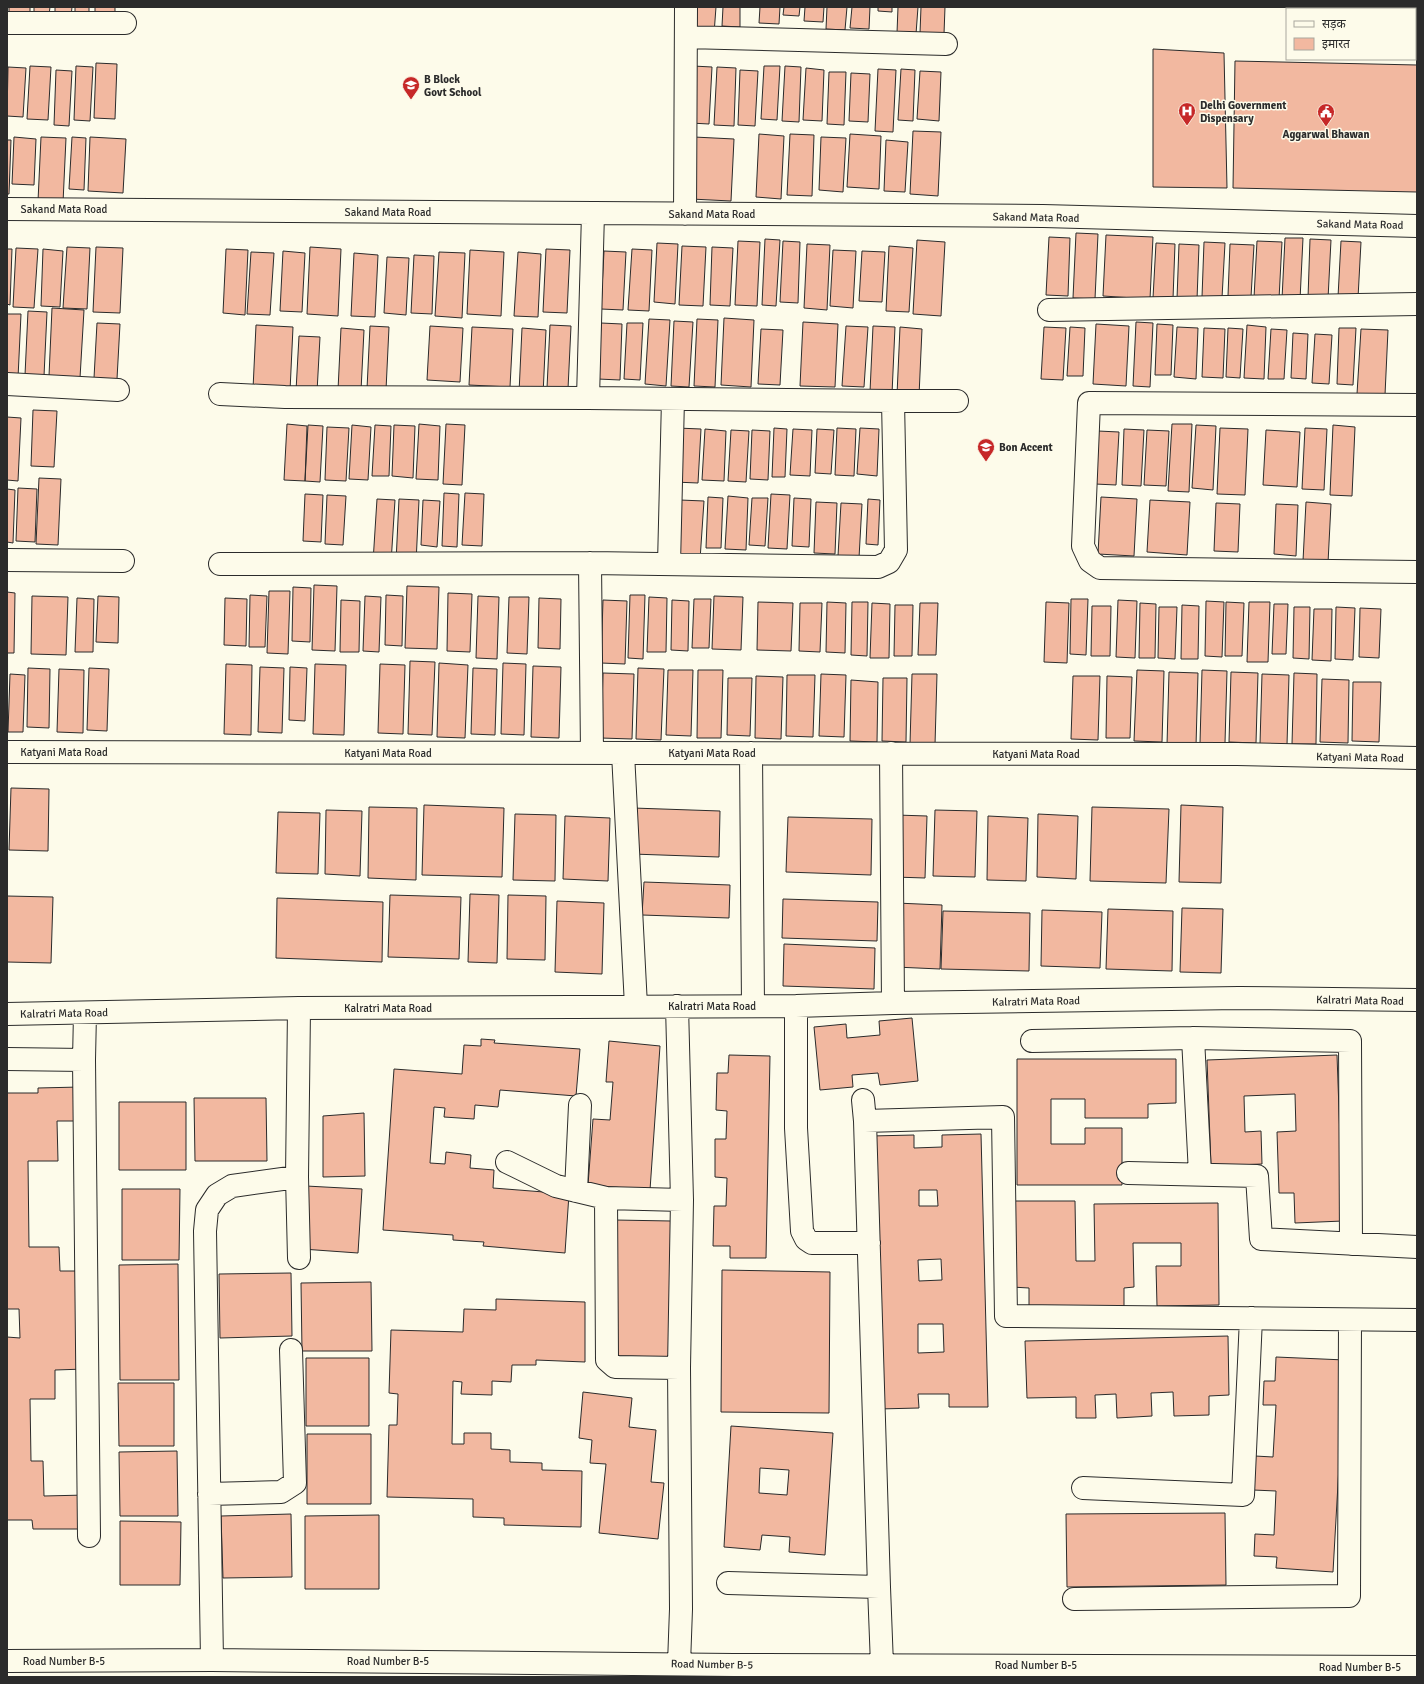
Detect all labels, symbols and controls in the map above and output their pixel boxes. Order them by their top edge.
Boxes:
legend [1286,8,1416,60]
text: सड़क [1322,17,1347,32]
text: इमारत [1322,37,1351,52]
place label: B Block Govt School [424,73,482,99]
school or university icon: B Block Govt School [401,75,421,100]
place label: Delhi Government Dispensary [1200,99,1286,125]
hospital icon: Delhi Government Dispensary [1177,101,1197,126]
public building icon: Aggarwal Bhawan [1316,102,1336,127]
place label: Aggarwal Bhawan [1282,128,1370,141]
street label: Sakand Mata Road [21,203,108,216]
street label: Sakand Mata Road [345,206,432,219]
street label: Sakand Mata Road [669,208,756,221]
street label: Sakand Mata Road [993,210,1080,225]
street label: Sakand Mata Road [1317,217,1404,232]
school or university icon: Bon Accent [976,437,996,462]
place label: Bon Accent [999,441,1053,454]
street label: Katyani Mata Road [20,746,108,759]
street label: Katyani Mata Road [344,747,432,760]
street label: Katyani Mata Road [668,747,756,760]
street label: Katyani Mata Road [992,748,1080,761]
street label: Katyani Mata Road [1316,750,1404,765]
street label: Kalratri Mata Road [1316,993,1404,1008]
street label: Kalratri Mata Road [992,994,1080,1009]
street label: Kalratri Mata Road [668,1000,756,1013]
street label: Kalratri Mata Road [344,1002,432,1015]
street label: Kalratri Mata Road [20,1006,108,1021]
street label: Road Number B-5 [23,1655,105,1668]
street label: Road Number B-5 [347,1655,429,1668]
street label: Road Number B-5 [671,1657,753,1672]
street label: Road Number B-5 [995,1659,1077,1672]
street label: Road Number B-5 [1319,1661,1401,1674]

